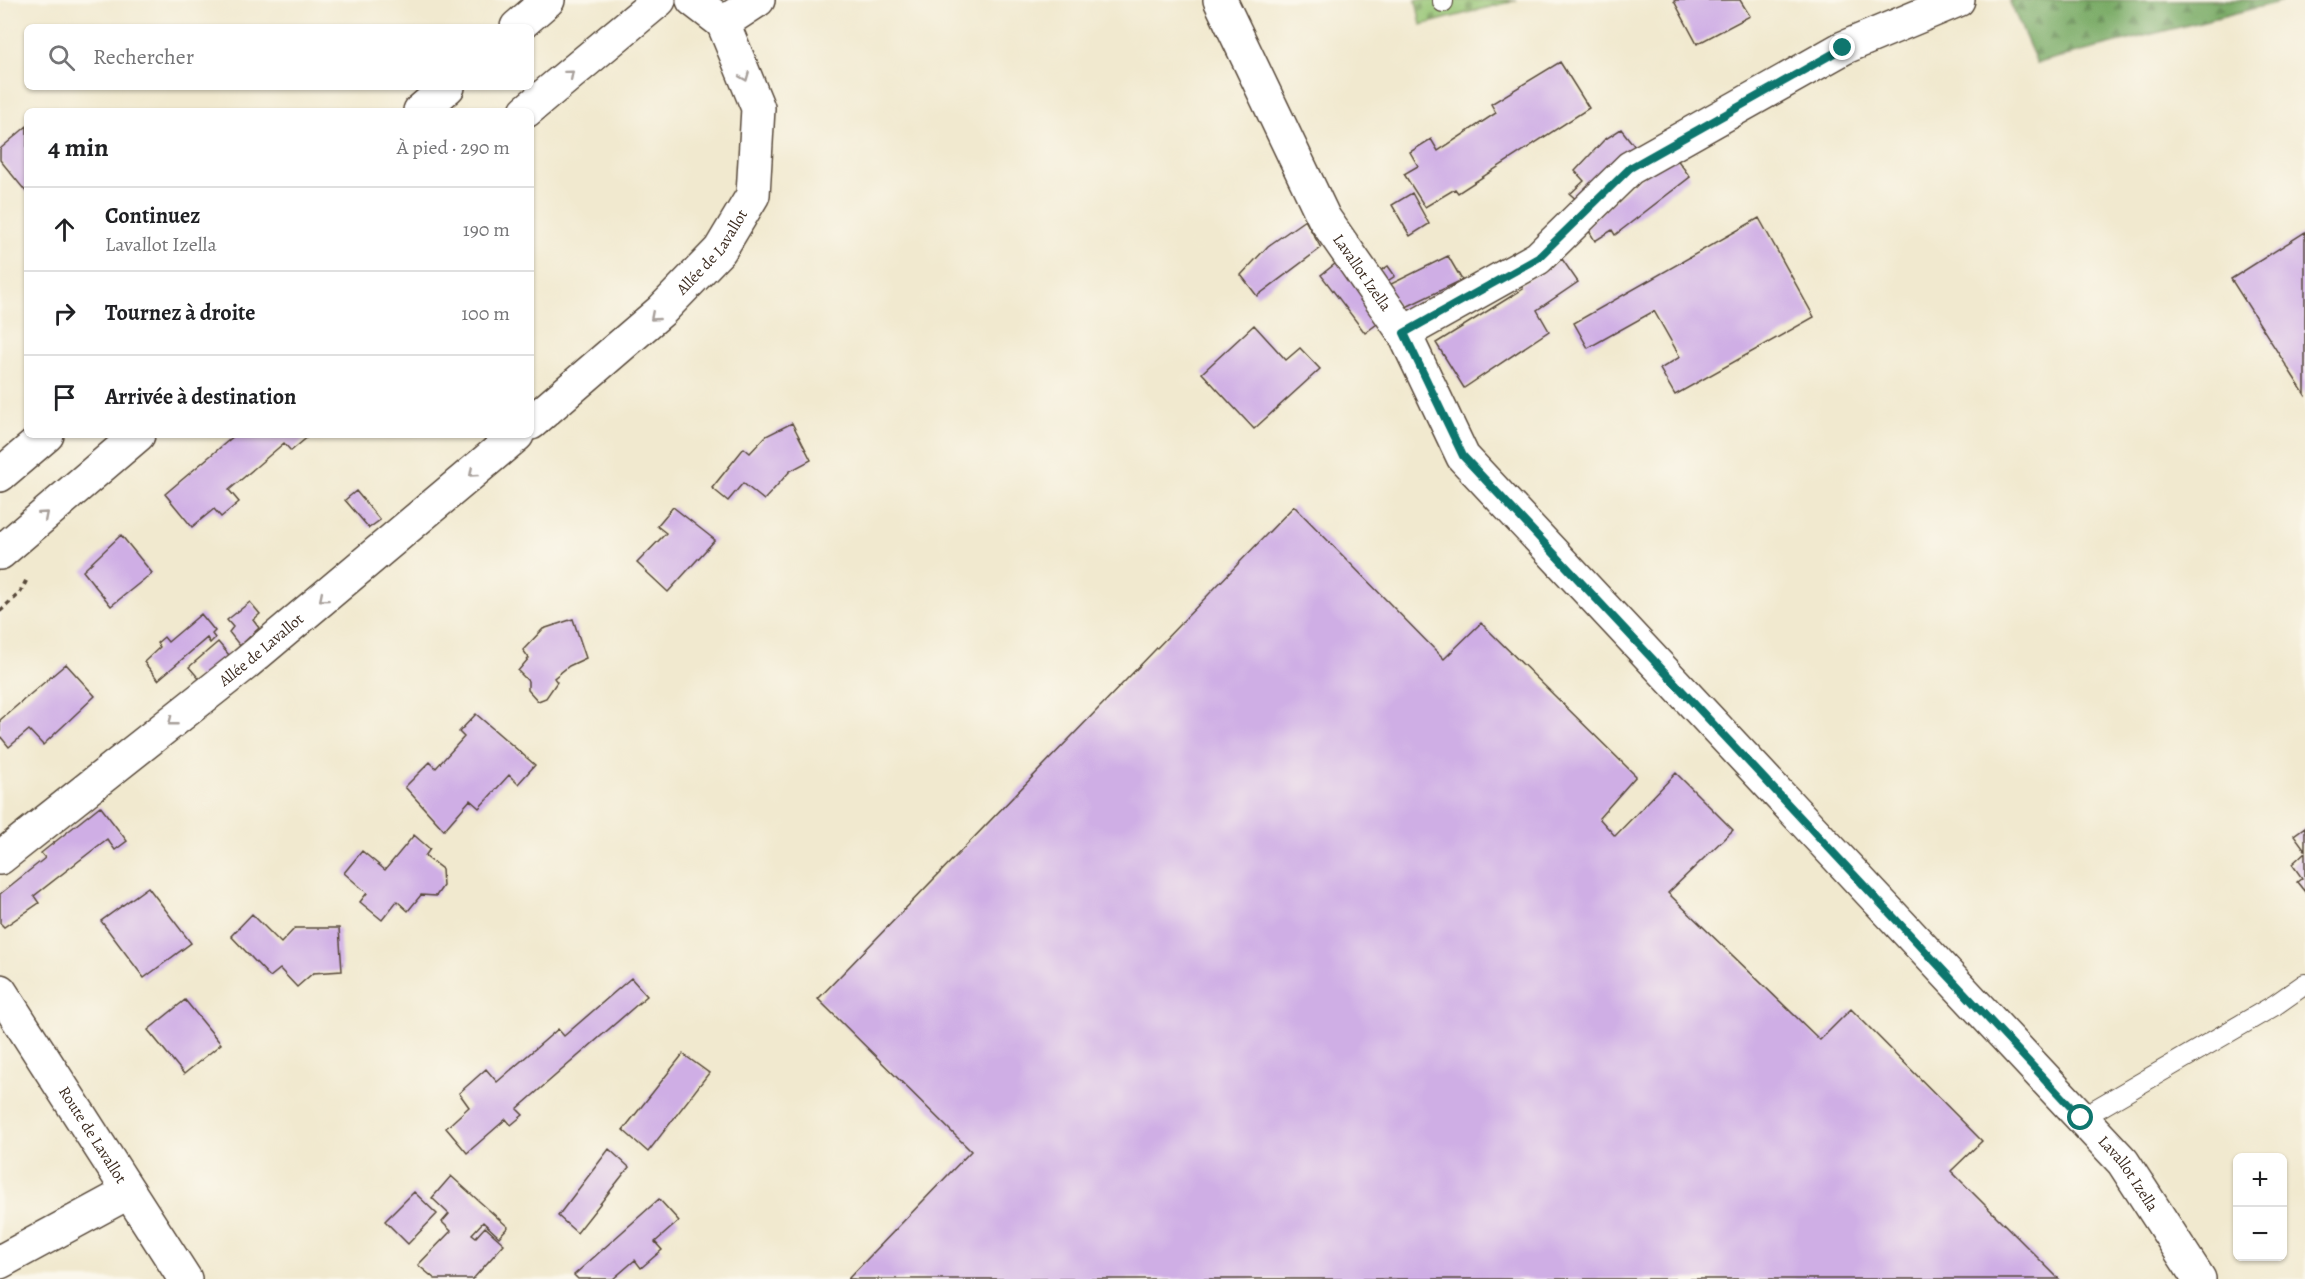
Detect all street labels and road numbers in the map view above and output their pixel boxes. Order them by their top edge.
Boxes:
street label: Allée de Lavallot [671,205,753,300]
street label: Lavallot Izella [1327,230,1397,316]
street label: Allée de Lavallot [213,608,308,692]
street label: Route de Lavallot [53,1082,132,1188]
street label: Lavallot Izella [2093,1131,2164,1216]

